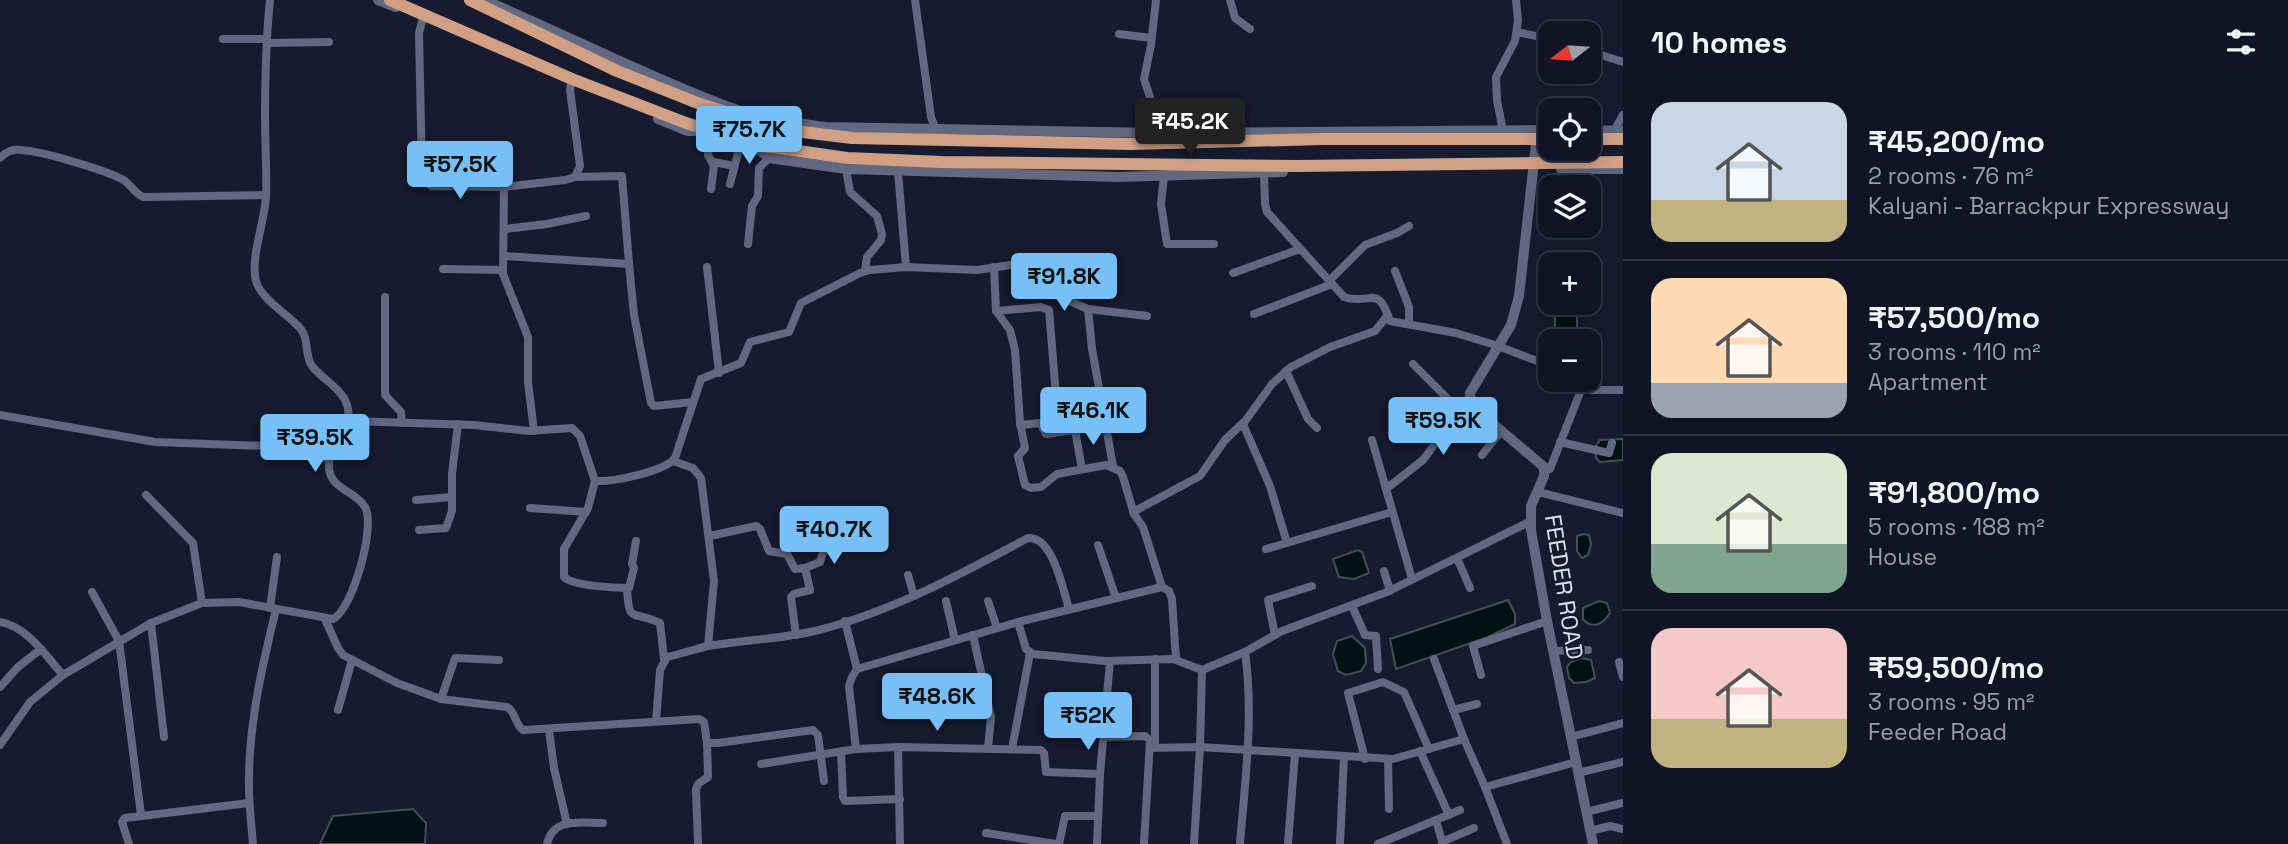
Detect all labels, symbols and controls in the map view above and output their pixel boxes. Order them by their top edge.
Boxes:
north arrow [1538,21,1601,84]
map controls [1538,21,1601,392]
text: 10 homes [1651,23,1787,62]
icon: filters [2222,23,2260,61]
button: locate [1538,98,1601,161]
pin: ₹45.2K [1133,99,1247,158]
pin: ₹75.7K [692,106,806,166]
text: ₹45.2K [1151,106,1229,136]
text: ₹75.7K [712,114,786,144]
text: ₹45,200/mo [1868,122,2045,161]
icon: home [1707,130,1791,214]
pin: ₹57.5K [403,142,517,201]
text: ₹57.5K [423,149,497,179]
text: 2 rooms · 76 m² [1868,161,2033,191]
button: layers [1538,175,1601,238]
text: Kalyani - Barrackpur Expressway [1868,191,2229,221]
button: + [1538,252,1601,315]
pin: ₹91.8K [1007,254,1121,313]
text: ₹91.8K [1027,261,1101,291]
text: ₹57,500/mo [1868,298,2040,337]
icon: home [1707,306,1791,390]
button: − [1538,329,1601,392]
text: 3 rooms · 110 m² [1868,337,2041,367]
text: Apartment [1868,367,1988,397]
pin: ₹46.1K [1036,388,1150,447]
text: ₹46.1K [1056,395,1130,425]
pin: ₹59.5K [1386,398,1500,457]
text: ₹59.5K [1404,405,1482,435]
pin: ₹39.5K [258,414,372,474]
text: ₹39.5K [276,422,354,452]
text: ₹91,800/mo [1868,473,2040,512]
icon: home [1707,481,1791,565]
pin: ₹40.7K [777,506,891,566]
street label: FEEDER ROAD [1538,512,1590,662]
text: 5 rooms · 188 m² [1868,512,2045,542]
text: ₹40.7K [796,514,872,544]
text: House [1868,542,1937,572]
text: ₹59,500/mo [1868,648,2044,687]
icon: home [1707,656,1791,740]
pin: ₹48.6K [880,674,994,733]
text: ₹48.6K [898,681,976,711]
text: 3 rooms · 95 m² [1868,687,2034,717]
pin: ₹52K [1047,692,1129,752]
text: ₹52K [1060,700,1116,730]
text: Feeder Road [1868,717,2007,747]

